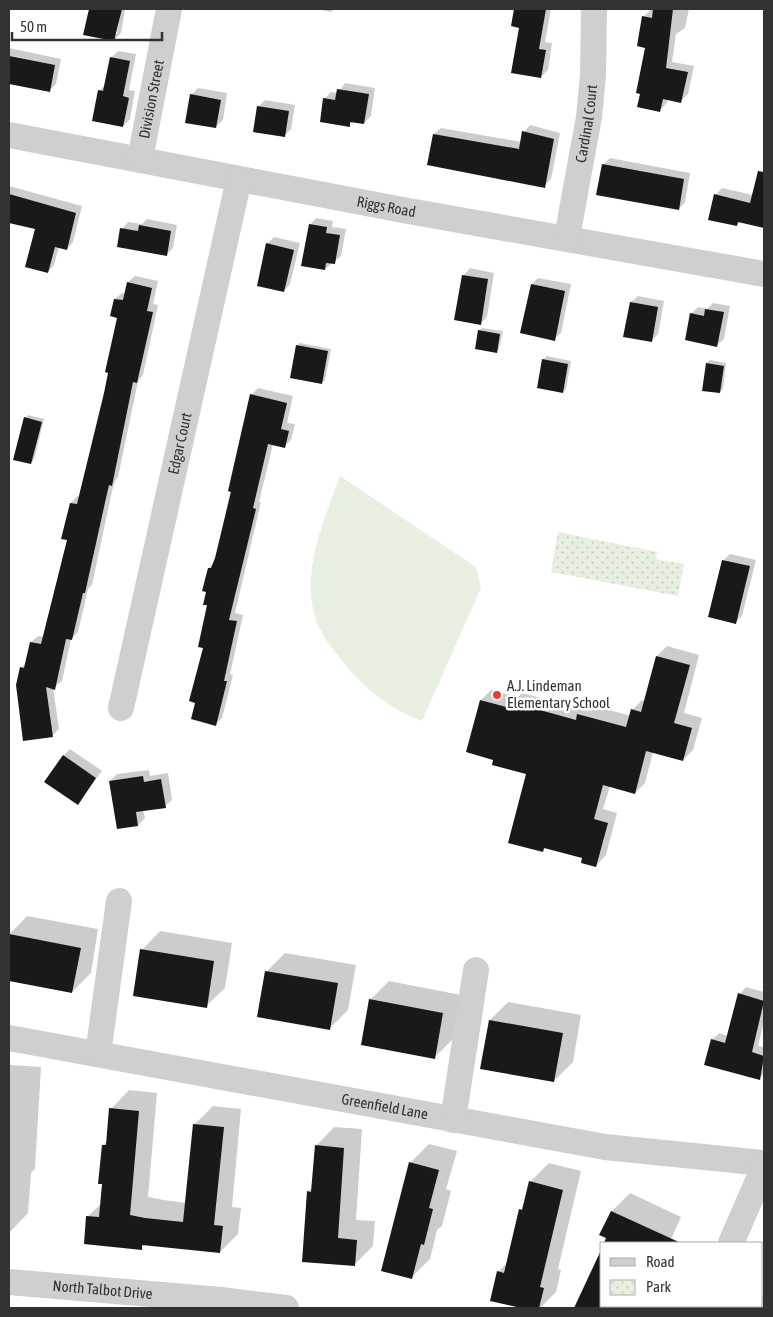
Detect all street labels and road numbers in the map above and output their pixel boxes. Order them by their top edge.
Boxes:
street label: Division Street [135,58,167,140]
street label: Cardinal Court [572,84,600,164]
street label: Riggs Road [355,192,417,220]
street label: Edgar Court [164,411,195,476]
street label: Greenfield Lane [340,1090,430,1123]
street label: North Talbot Drive [52,1277,153,1302]

